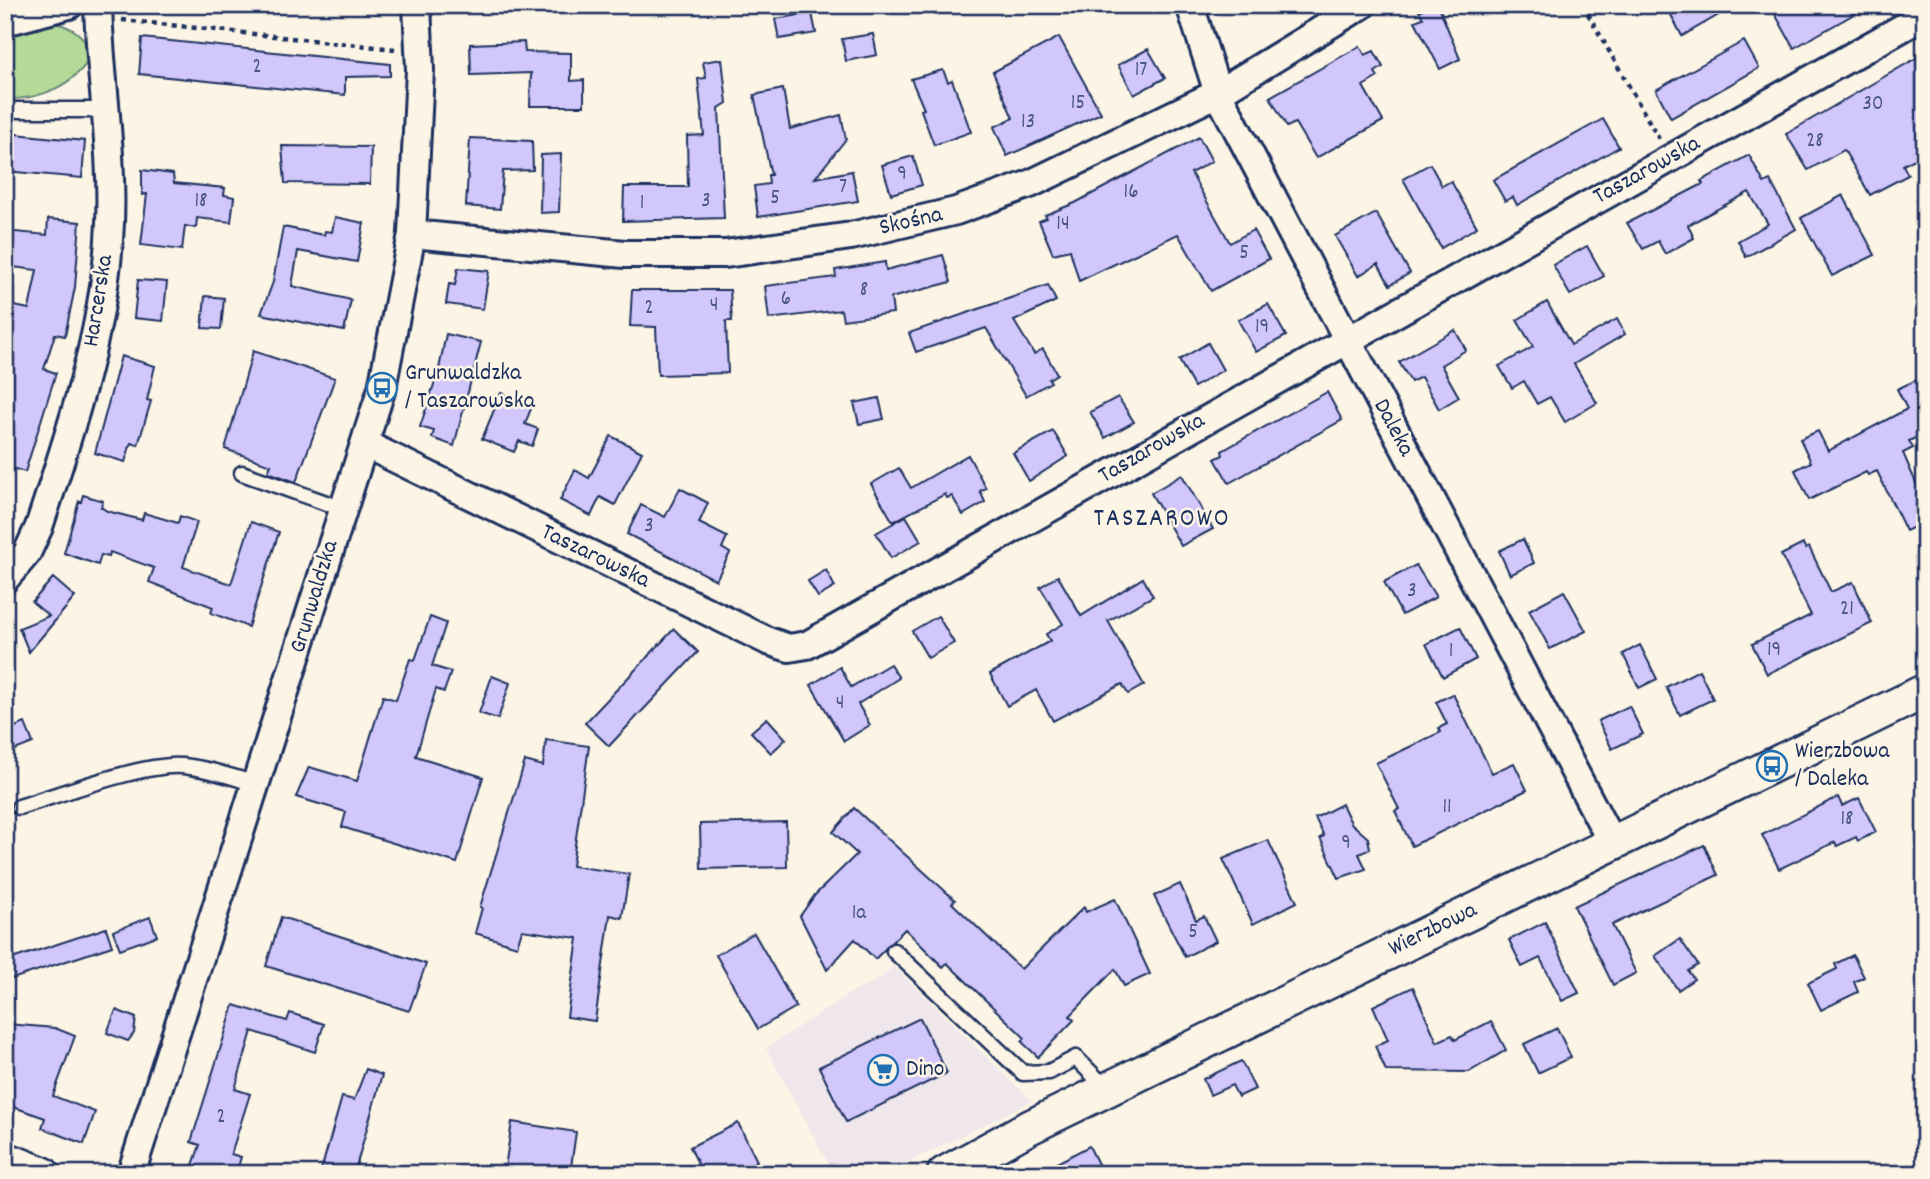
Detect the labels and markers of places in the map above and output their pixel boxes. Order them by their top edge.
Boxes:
place label: Grunwaldzka / Taszarowska [405,357,536,419]
bus stop icon: Grunwaldzka / Taszarowska [365,371,399,405]
place label: Wierzbowa / Daleka [1795,735,1890,797]
bus stop icon: Wierzbowa / Daleka [1755,749,1789,783]
supermarket icon: Dino [866,1053,900,1087]
place label: Dino [906,1053,945,1087]

